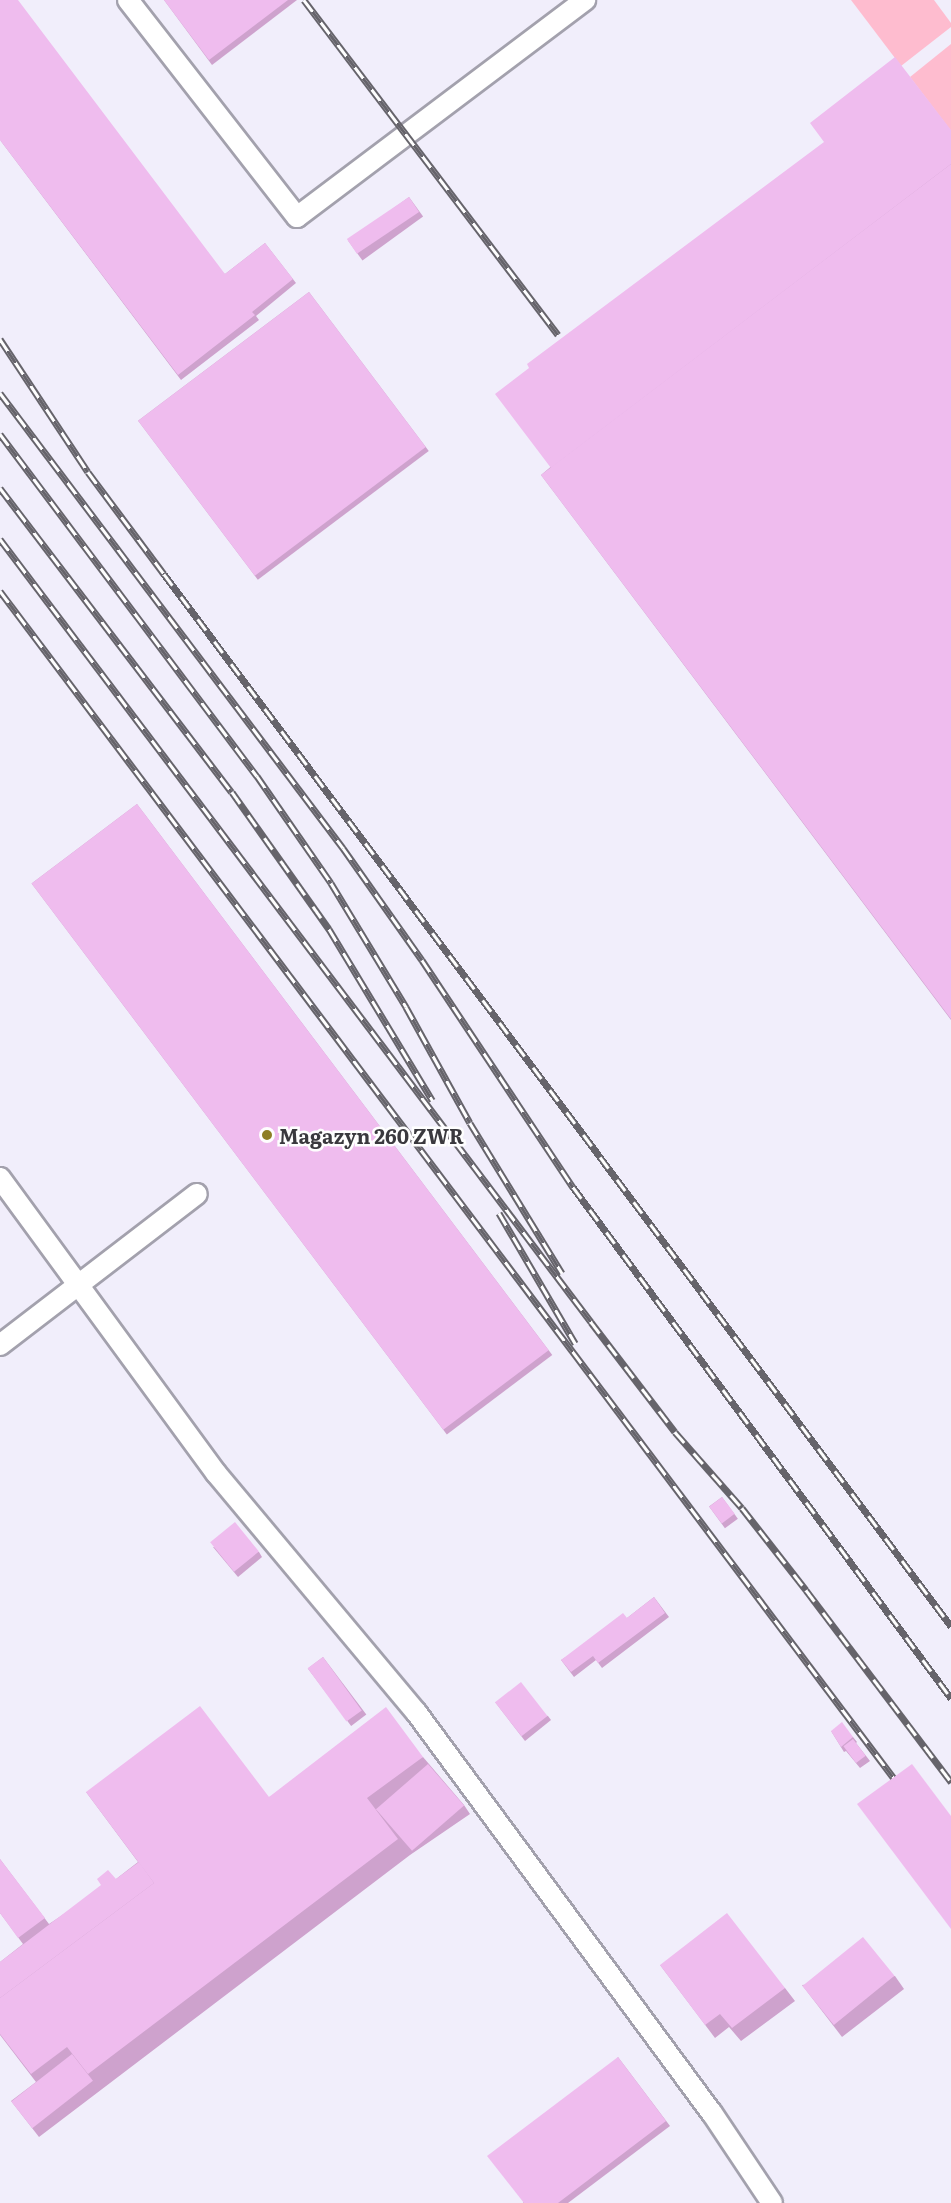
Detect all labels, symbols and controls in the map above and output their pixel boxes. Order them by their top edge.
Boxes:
place label: Magazyn 260 ZWR [279,1123,464,1147]
marker: Magazyn 260 ZWR [260,1128,274,1142]

